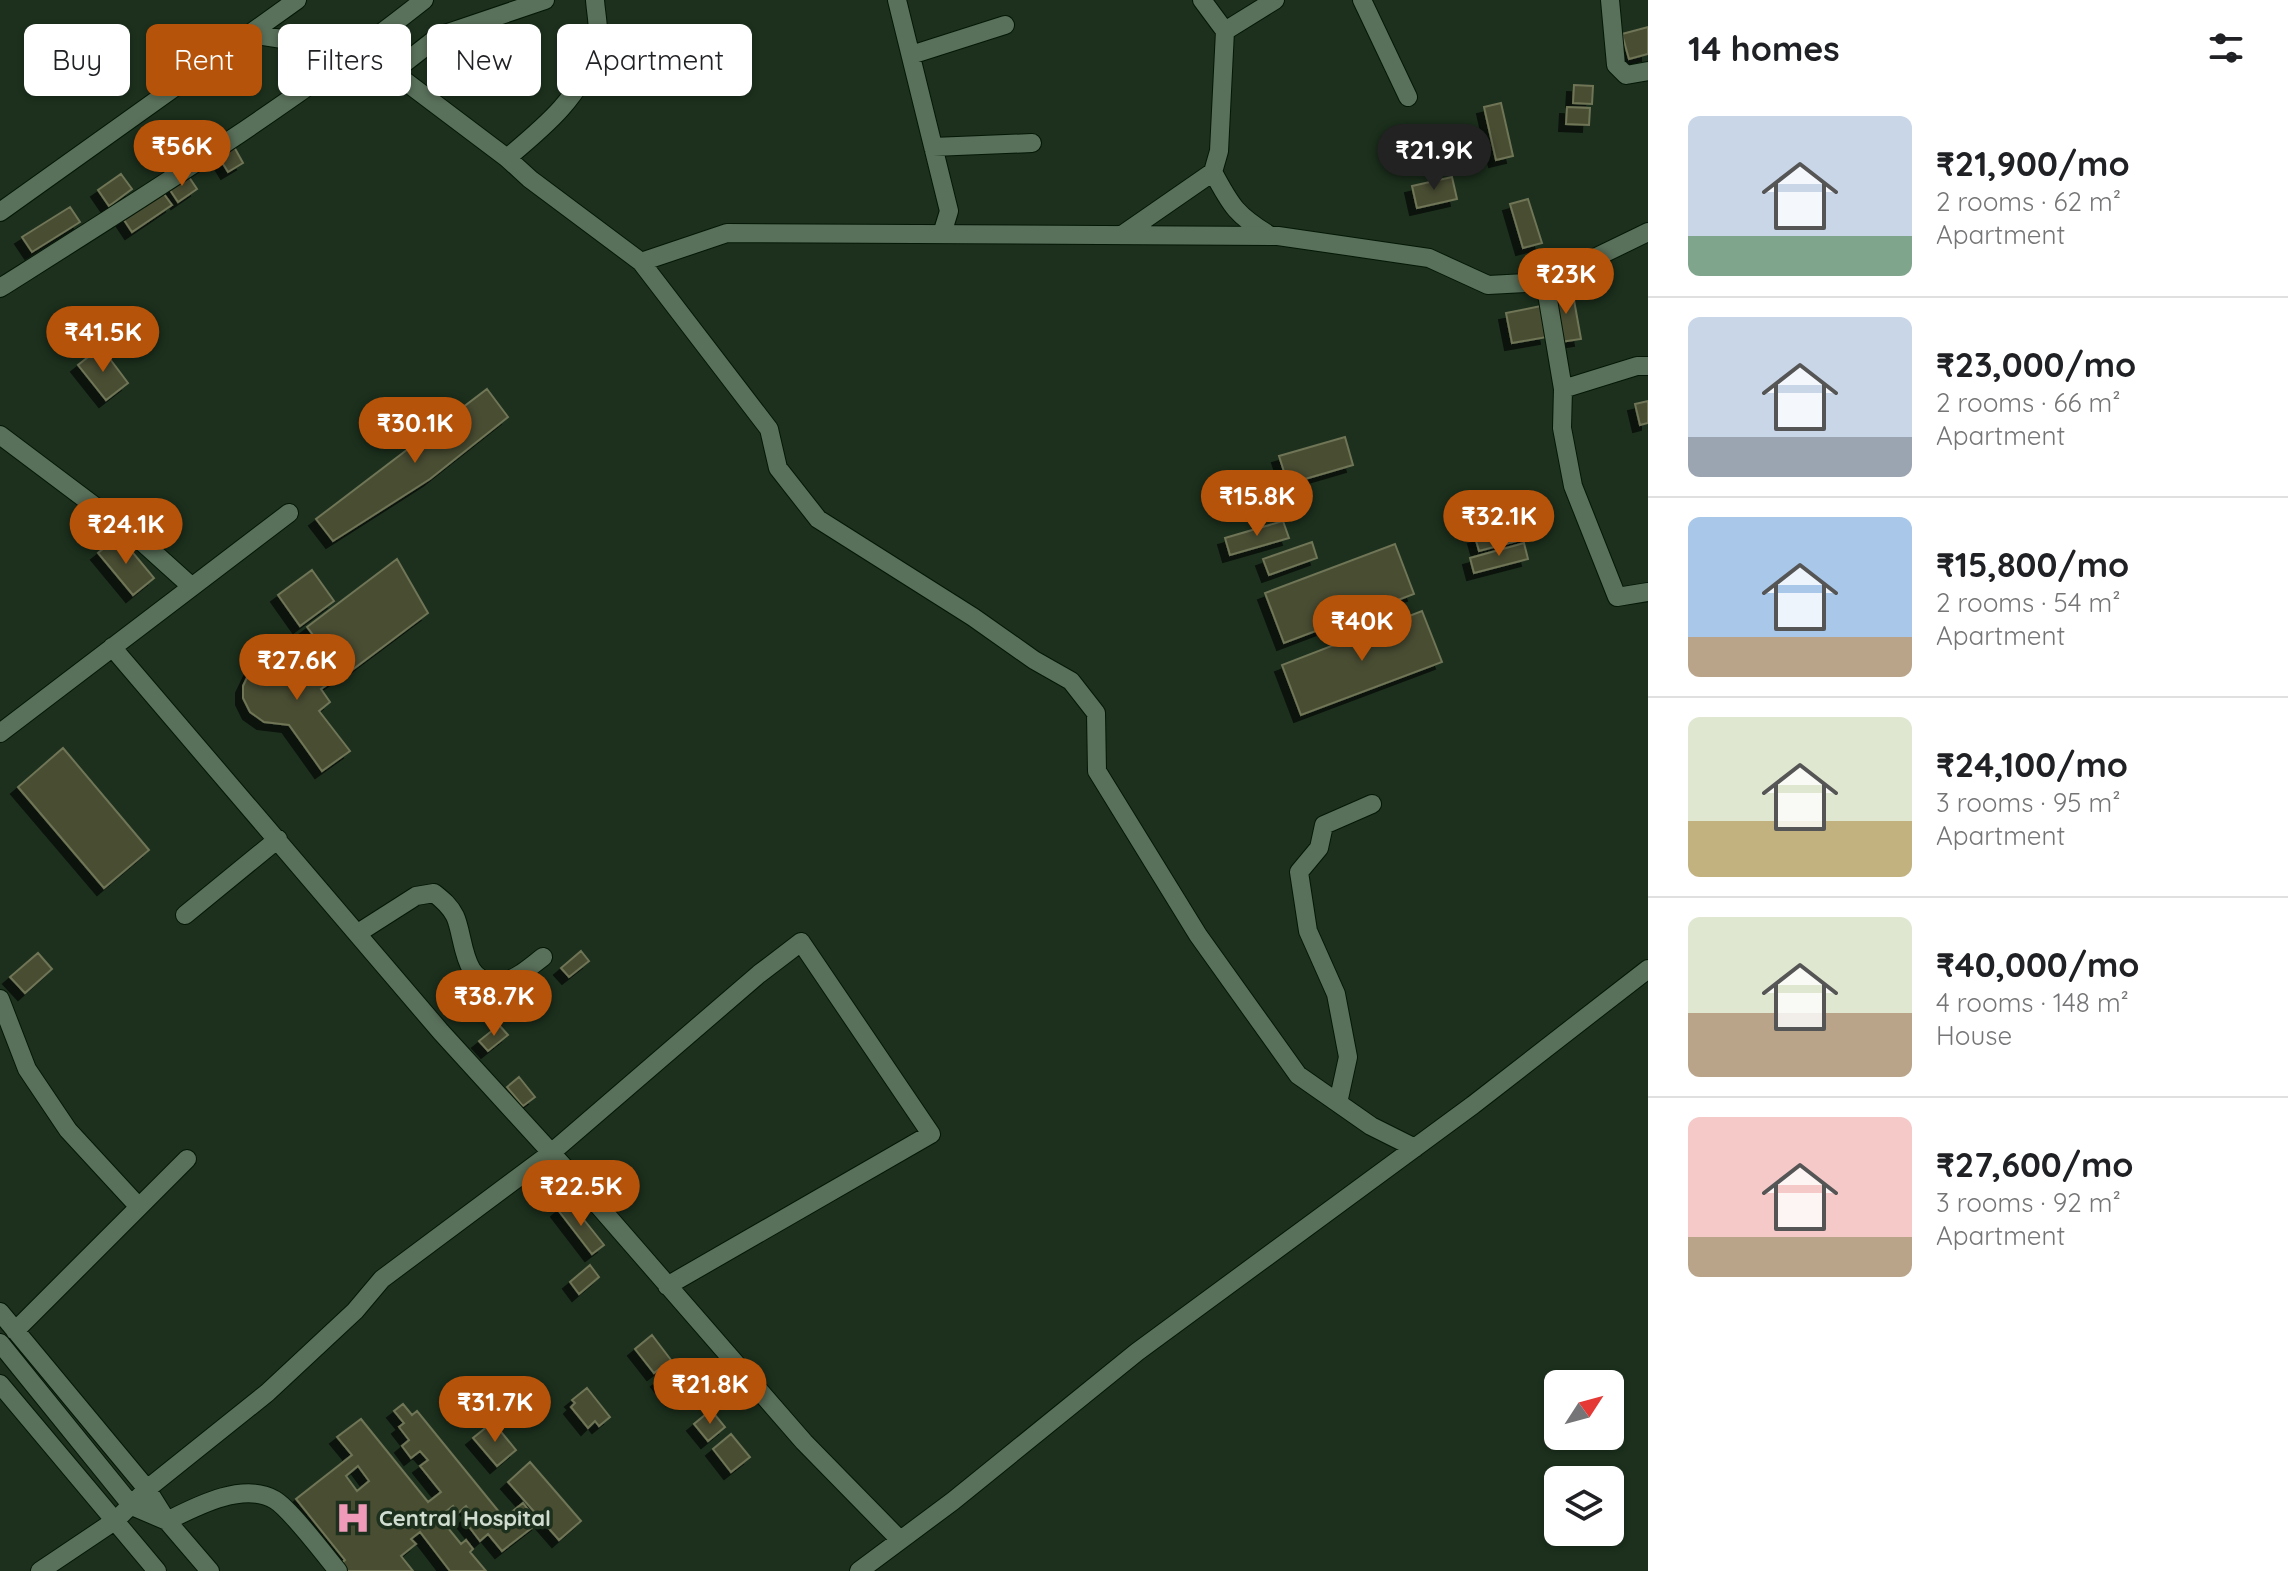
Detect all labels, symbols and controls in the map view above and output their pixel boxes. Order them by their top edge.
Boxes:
chip: Buy [24,24,130,96]
chip: Rent [146,24,262,96]
chip: Filters [278,24,411,96]
chip: New [427,24,541,96]
chip: Apartment [557,24,752,96]
icon: filters [2204,26,2248,70]
text: 14 homes [1688,27,1840,70]
pin: ₹56K [135,120,229,188]
pin: ₹21.9K [1369,124,1499,192]
text: ₹56K [152,129,212,162]
text: ₹21.9K [1395,133,1473,166]
text: ₹21,900/mo [1936,142,2130,185]
icon: home [1752,148,1848,244]
text: 2 rooms · 62 m² [1936,185,2121,218]
text: Apartment [1936,218,2065,251]
pin: ₹23K [1519,248,1613,316]
text: ₹23K [1536,257,1596,290]
pin: ₹41.5K [38,306,168,374]
text: ₹41.5K [64,315,142,348]
text: ₹23,000/mo [1936,343,2136,386]
icon: home [1752,349,1848,445]
text: 2 rooms · 66 m² [1936,386,2121,419]
pin: ₹30.1K [350,397,480,465]
text: ₹30.1K [377,406,453,439]
text: Apartment [1936,419,2065,452]
pin: ₹15.8K [1192,470,1322,538]
text: ₹15.8K [1219,479,1295,512]
pin: ₹32.1K [1434,490,1564,558]
pin: ₹24.1K [61,498,191,566]
text: ₹32.1K [1461,499,1537,532]
text: ₹24.1K [88,507,164,540]
text: ₹15,800/mo [1936,543,2129,586]
icon: home [1752,549,1848,645]
text: 2 rooms · 54 m² [1936,586,2120,619]
pin: ₹40K [1315,595,1409,663]
text: ₹40K [1331,604,1393,637]
text: Apartment [1936,619,2065,652]
pin: ₹27.6K [232,634,362,702]
text: ₹27.6K [257,643,337,676]
text: ₹24,100/mo [1936,743,2128,786]
icon: home [1752,749,1848,845]
text: 3 rooms · 95 m² [1936,786,2120,819]
text: Apartment [1936,819,2065,852]
text: ₹40,000/mo [1936,943,2140,986]
icon: home [1752,949,1848,1045]
pin: ₹38.7K [429,970,559,1038]
text: ₹38.7K [454,979,534,1012]
text: 4 rooms · 148 m² [1936,986,2129,1019]
text: House [1936,1019,2012,1052]
text: ₹27,600/mo [1936,1143,2134,1186]
icon: home [1752,1149,1848,1245]
pin: ₹22.5K [516,1160,646,1228]
text: ₹22.5K [540,1169,622,1202]
text: 3 rooms · 92 m² [1936,1186,2121,1219]
text: Apartment [1936,1219,2065,1252]
pin: ₹21.8K [645,1358,775,1426]
text: ₹21.8K [671,1367,749,1400]
north arrow [1544,1370,1624,1450]
map controls [1544,1370,1624,1546]
pin: ₹31.7K [430,1376,560,1444]
text: ₹31.7K [457,1385,533,1418]
button: layers [1544,1466,1624,1546]
hospital icon: Central Hospital [334,1499,372,1537]
place label: Central Hospital [379,1504,551,1532]

